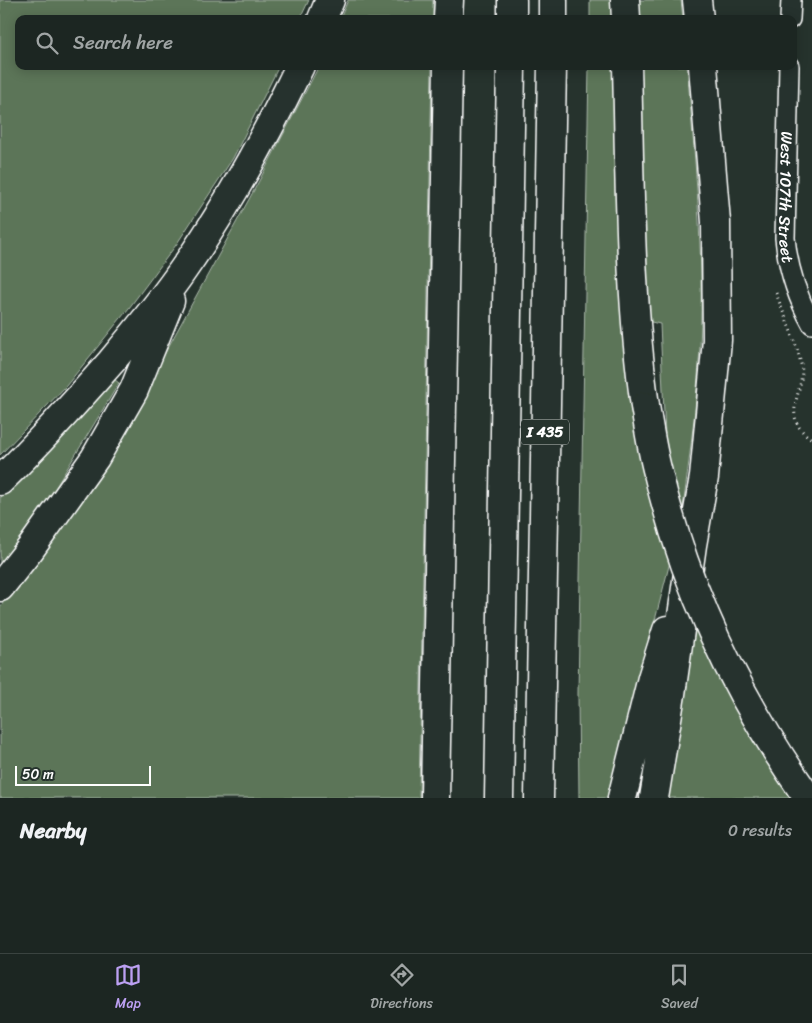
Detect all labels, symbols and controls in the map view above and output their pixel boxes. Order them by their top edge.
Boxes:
search box [15,15,797,70]
text: Search here [73,26,173,59]
icon: search [33,29,61,57]
street label: West 107th Street [770,131,803,265]
road number: I 435 [521,420,569,444]
text: 50 m [22,762,54,787]
scale bar [15,763,151,786]
text: Nearby [20,812,86,850]
text: 0 results [728,816,792,845]
tab: Map [114,961,142,1016]
tab: Directions [370,961,433,1016]
tab: Saved [661,961,698,1016]

